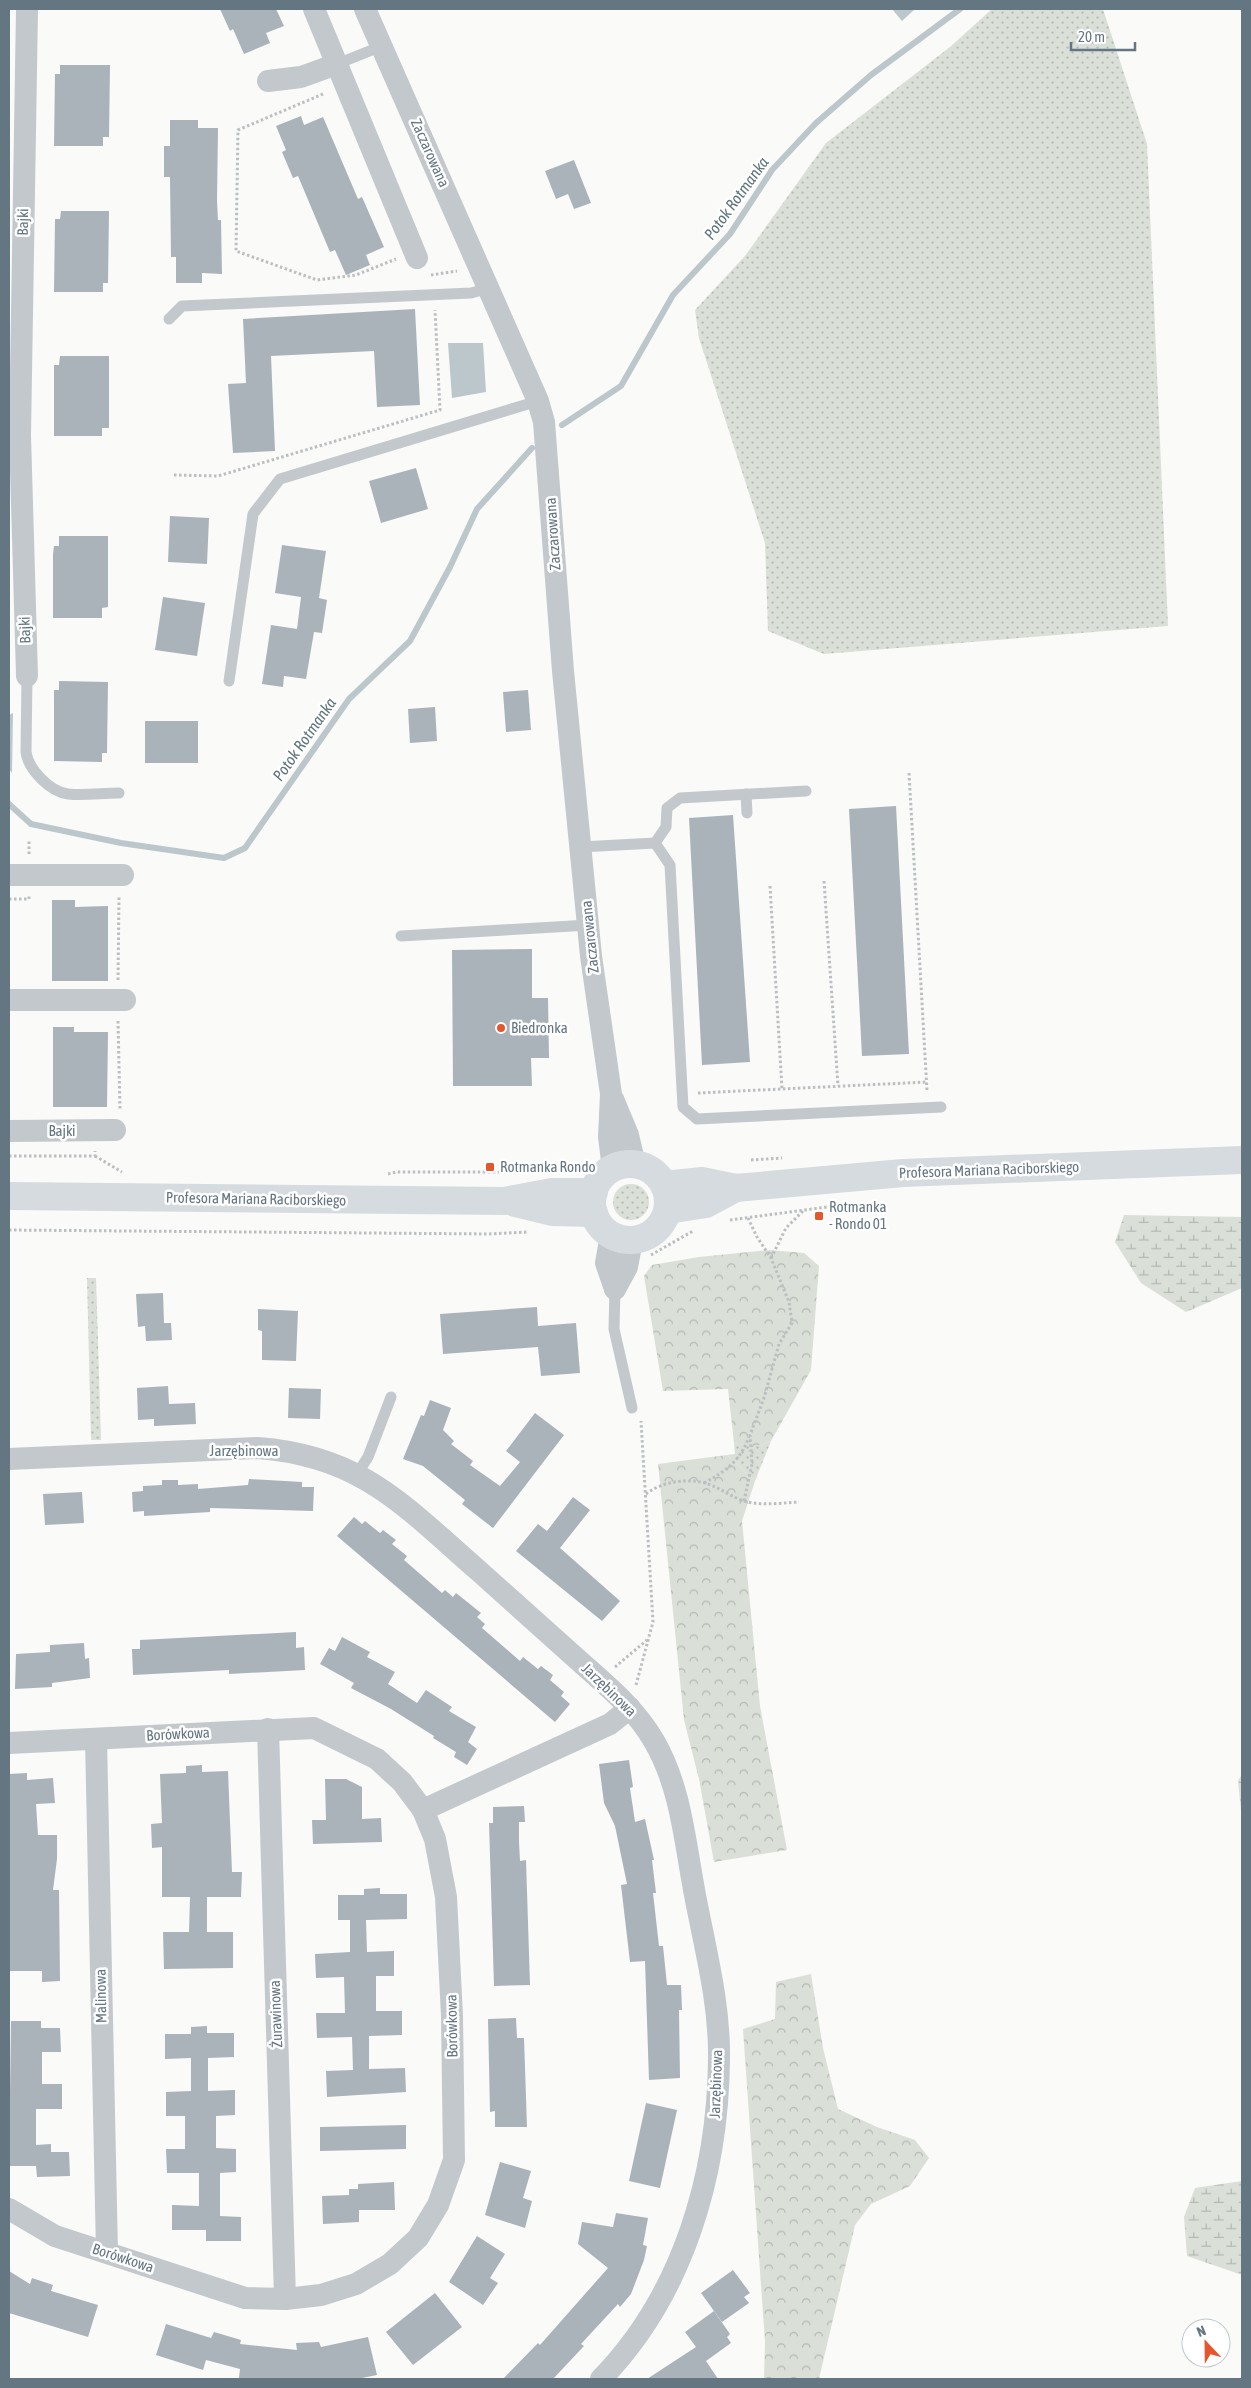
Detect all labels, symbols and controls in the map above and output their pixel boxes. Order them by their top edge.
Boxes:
scale bar [1071,20,1135,52]
text: 20 m [1078,28,1105,45]
street label: Zaczarowana [408,116,453,190]
water label: Potok Rotmanka [700,153,772,243]
street label: Bajki [14,208,31,236]
street label: Zaczarowana [541,497,564,571]
street label: Bajki [16,616,33,644]
water label: Potok Rotmanka [269,693,340,784]
street label: Zaczarowana [577,900,602,974]
place label: Biedronka [511,1019,568,1036]
marker: Biedronka [495,1022,507,1034]
street label: Bajki [48,1122,76,1139]
place label: Rotmanka Rondo [500,1158,596,1175]
street label: Profesora Mariana Raciborskiego [899,1158,1079,1181]
marker: Rotmanka Rondo [484,1161,496,1173]
street label: Profesora Mariana Raciborskiego [166,1188,346,1209]
place label: Rotmanka - Rondo 01 [829,1198,887,1232]
marker: Rotmanka - Rondo 01 [813,1210,825,1222]
street label: Jarzębinowa [210,1442,278,1459]
street label: Jarzębinowa [579,1660,640,1720]
street label: Borówkowa [146,1723,210,1744]
street label: Malinowa [92,1969,109,2023]
street label: Żurawinowa [266,1980,285,2048]
street label: Borówkowa [442,1994,461,2058]
street label: Jarzębinowa [706,2049,725,2119]
street label: Borówkowa [90,2240,156,2275]
north arrow [1181,2318,1231,2368]
text: N [1194,2322,1208,2340]

